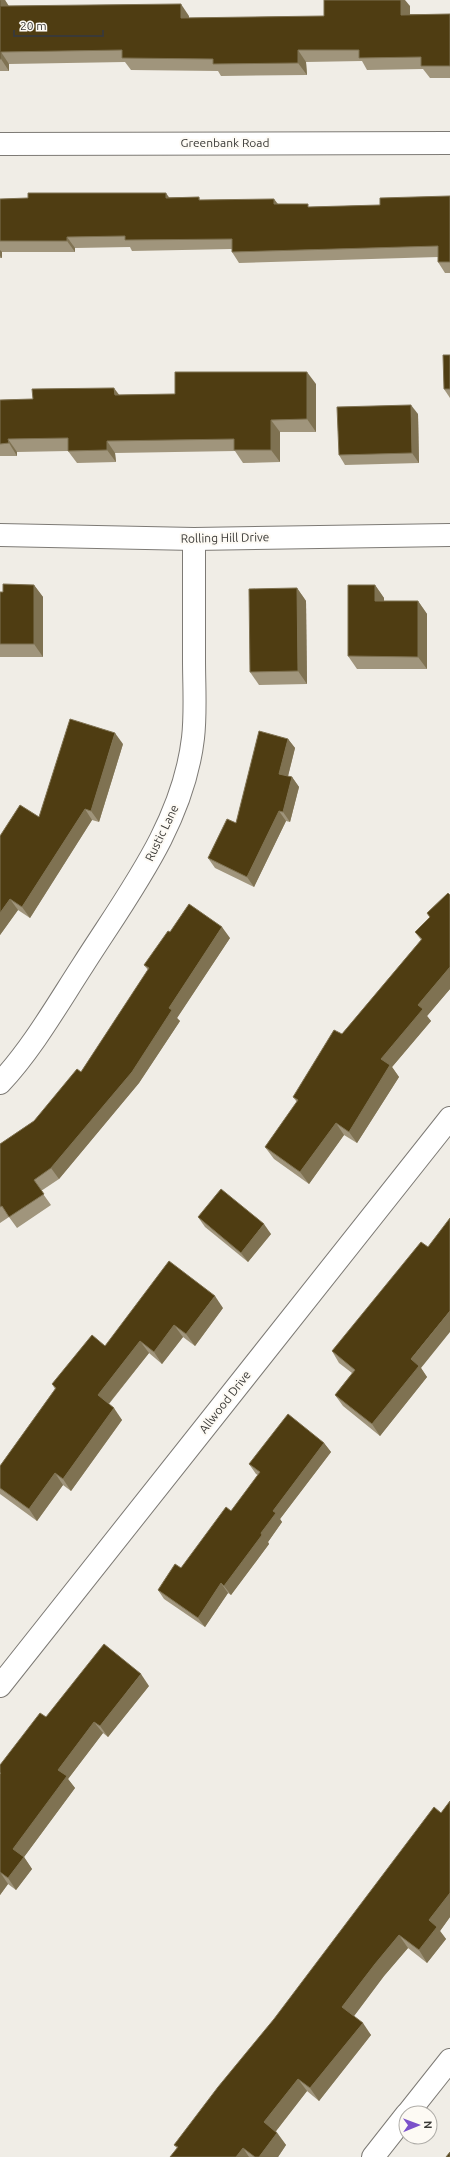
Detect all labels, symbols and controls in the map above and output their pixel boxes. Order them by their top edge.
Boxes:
scale bar [14,12,103,38]
text: 20 m [20,19,47,32]
street label: Greenbank Road [180,136,270,149]
street label: Rolling Hill Drive [180,530,270,545]
street label: Rustic Lane [142,802,181,863]
street label: Allwood Drive [196,1368,253,1435]
north arrow [398,2105,438,2145]
text: N [422,2121,434,2129]

